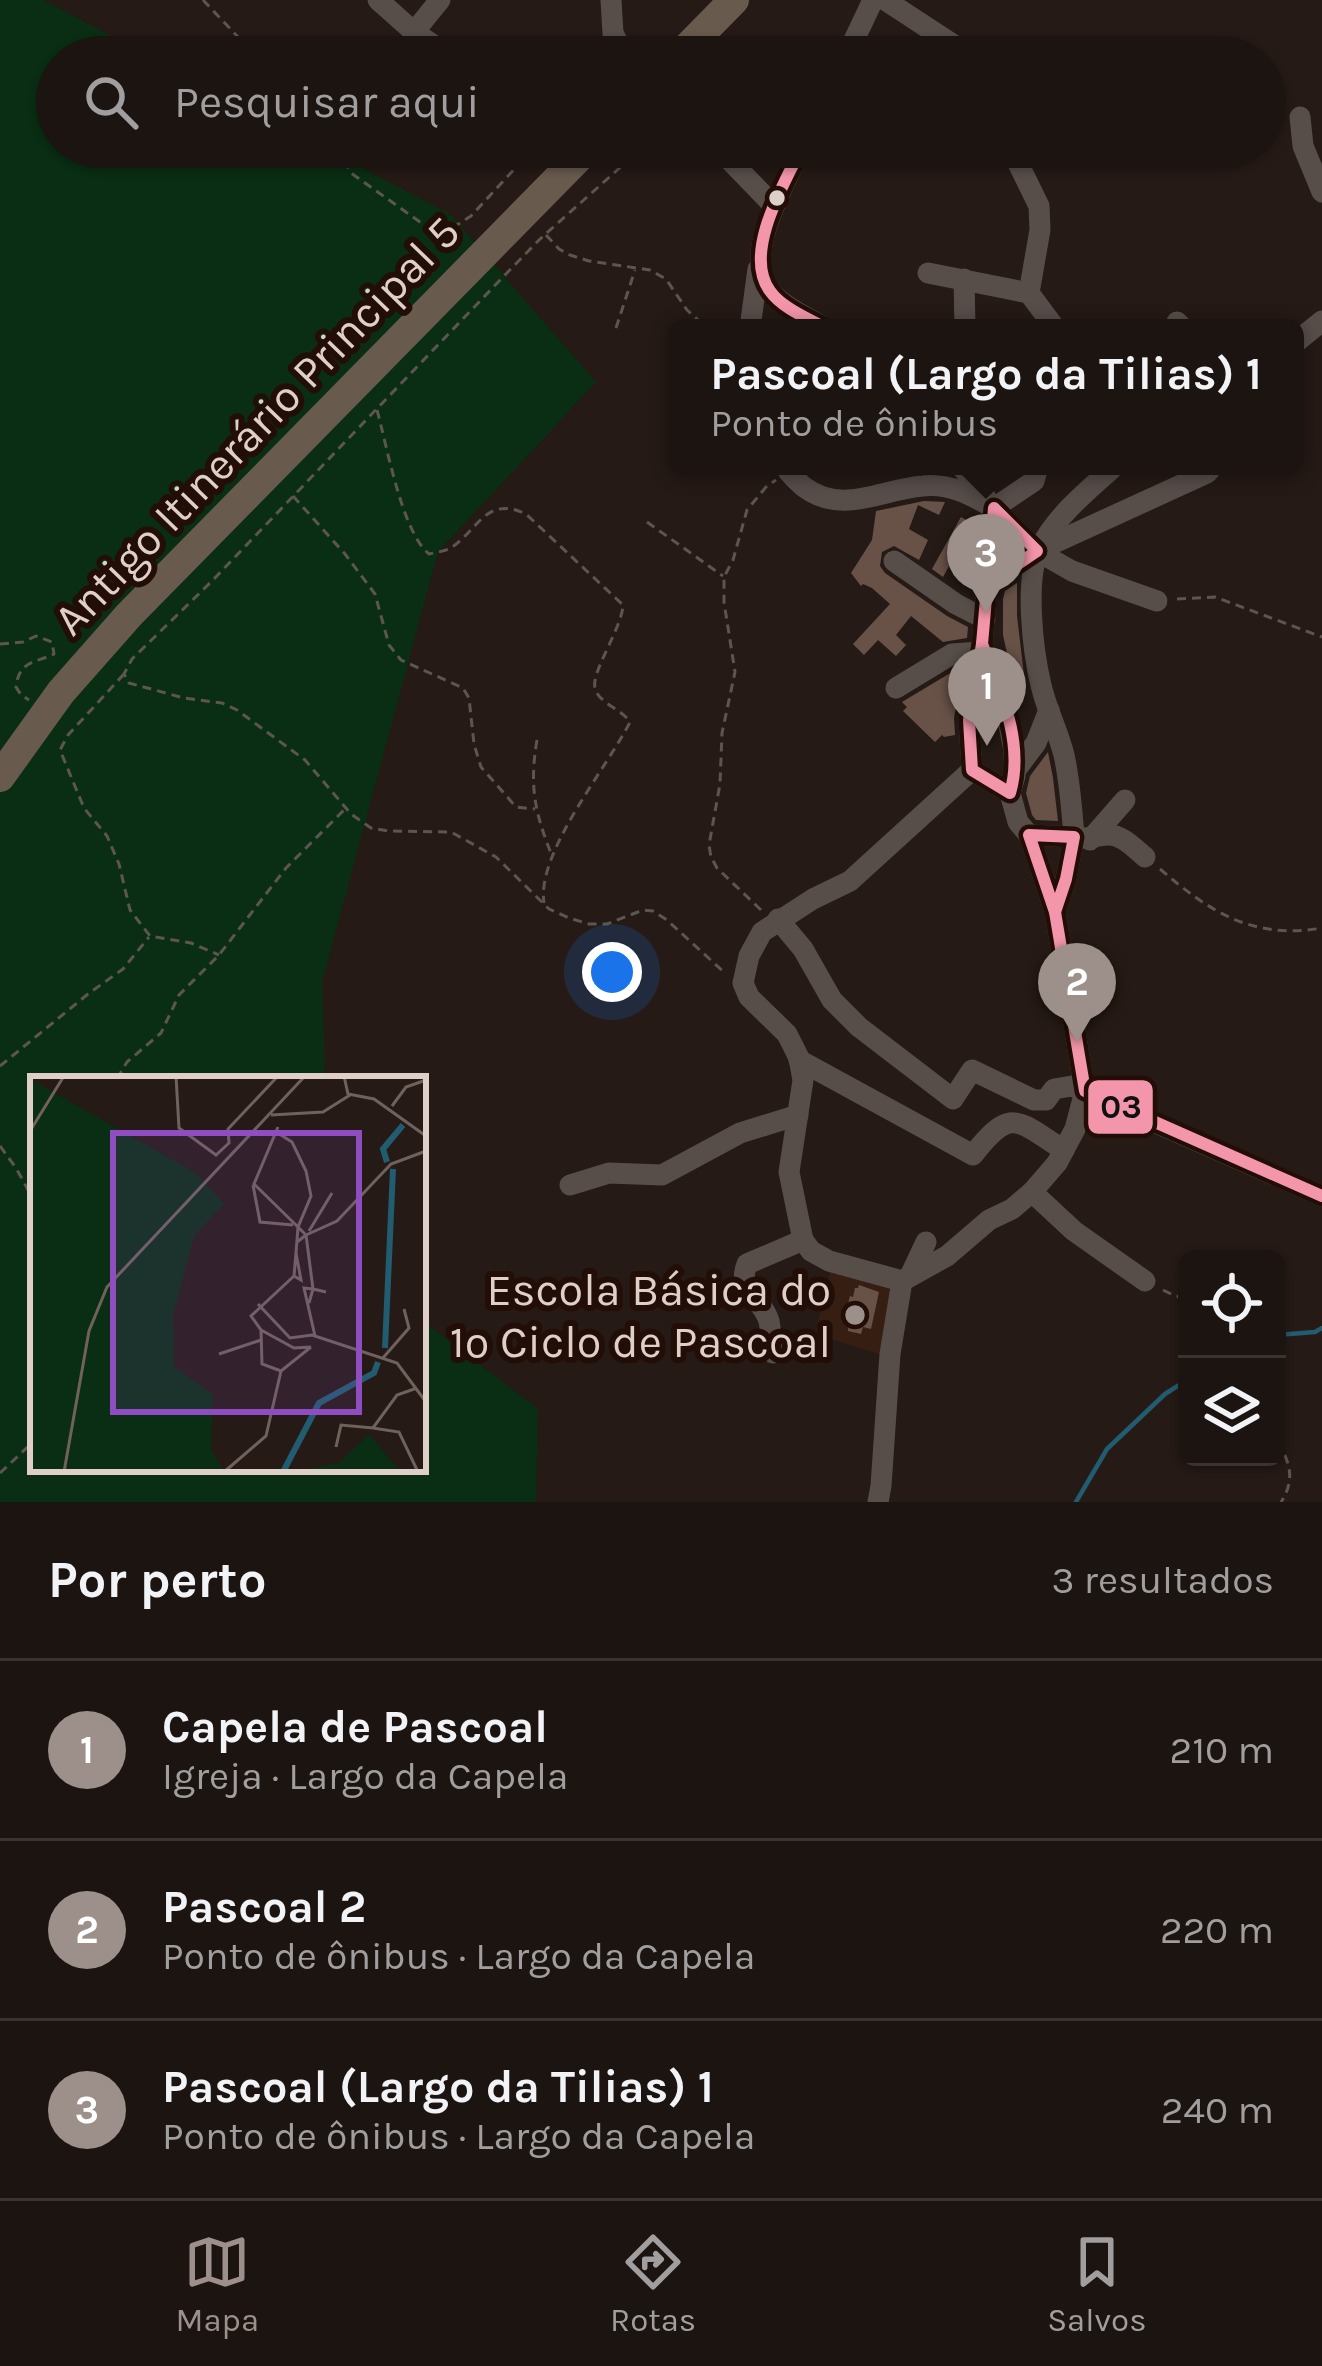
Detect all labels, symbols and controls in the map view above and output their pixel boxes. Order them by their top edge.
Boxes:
search box [36,36,1286,168]
icon: search [78,69,144,135]
text: Pesquisar aqui [174,76,480,128]
unlabelled marker [766,187,788,209]
street label: Antigo Itinerário Principal 5 [43,206,471,646]
popup [668,319,1304,475]
text: Pascoal (Largo da Tilias) 1 [710,348,1262,400]
text: Ponto de ônibus [710,400,998,446]
pin: 3 [947,514,1025,613]
pin: 1 [948,647,1026,746]
your location [582,942,642,1002]
pin: 2 [1038,943,1116,1042]
inset map [30,1076,426,1472]
line badge: 03 [1086,1078,1155,1136]
text: 03 [1100,1088,1142,1126]
map controls [1178,1250,1286,1466]
button: locate [1178,1250,1286,1358]
place label: Escola Básica do 1º Ciclo de Pascoal [450,1264,831,1368]
marker: Escola Básica do 1º Ciclo de Pascoal [842,1302,868,1328]
button: layers [1178,1358,1286,1466]
text: Por perto [48,1550,267,1610]
text: 3 resultados [1052,1557,1274,1603]
text: Capela de Pascoal [162,1701,548,1753]
text: 1 [80,1727,94,1773]
text: 210 m [1170,1727,1274,1773]
text: Igreja · Largo da Capela [162,1753,568,1799]
text: Pascoal 2 [162,1881,366,1933]
text: 2 [75,1907,99,1953]
text: 220 m [1160,1907,1274,1953]
text: Ponto de ônibus · Largo da Capela [162,1933,755,1979]
text: Pascoal (Largo da Tilias) 1 [162,2061,714,2113]
text: 3 [75,2087,99,2133]
text: 240 m [1161,2087,1274,2133]
text: Ponto de ônibus · Largo da Capela [162,2113,755,2159]
tab: Mapa [175,2229,259,2339]
tab: Rotas [610,2229,696,2339]
tab: Salvos [1047,2229,1147,2339]

